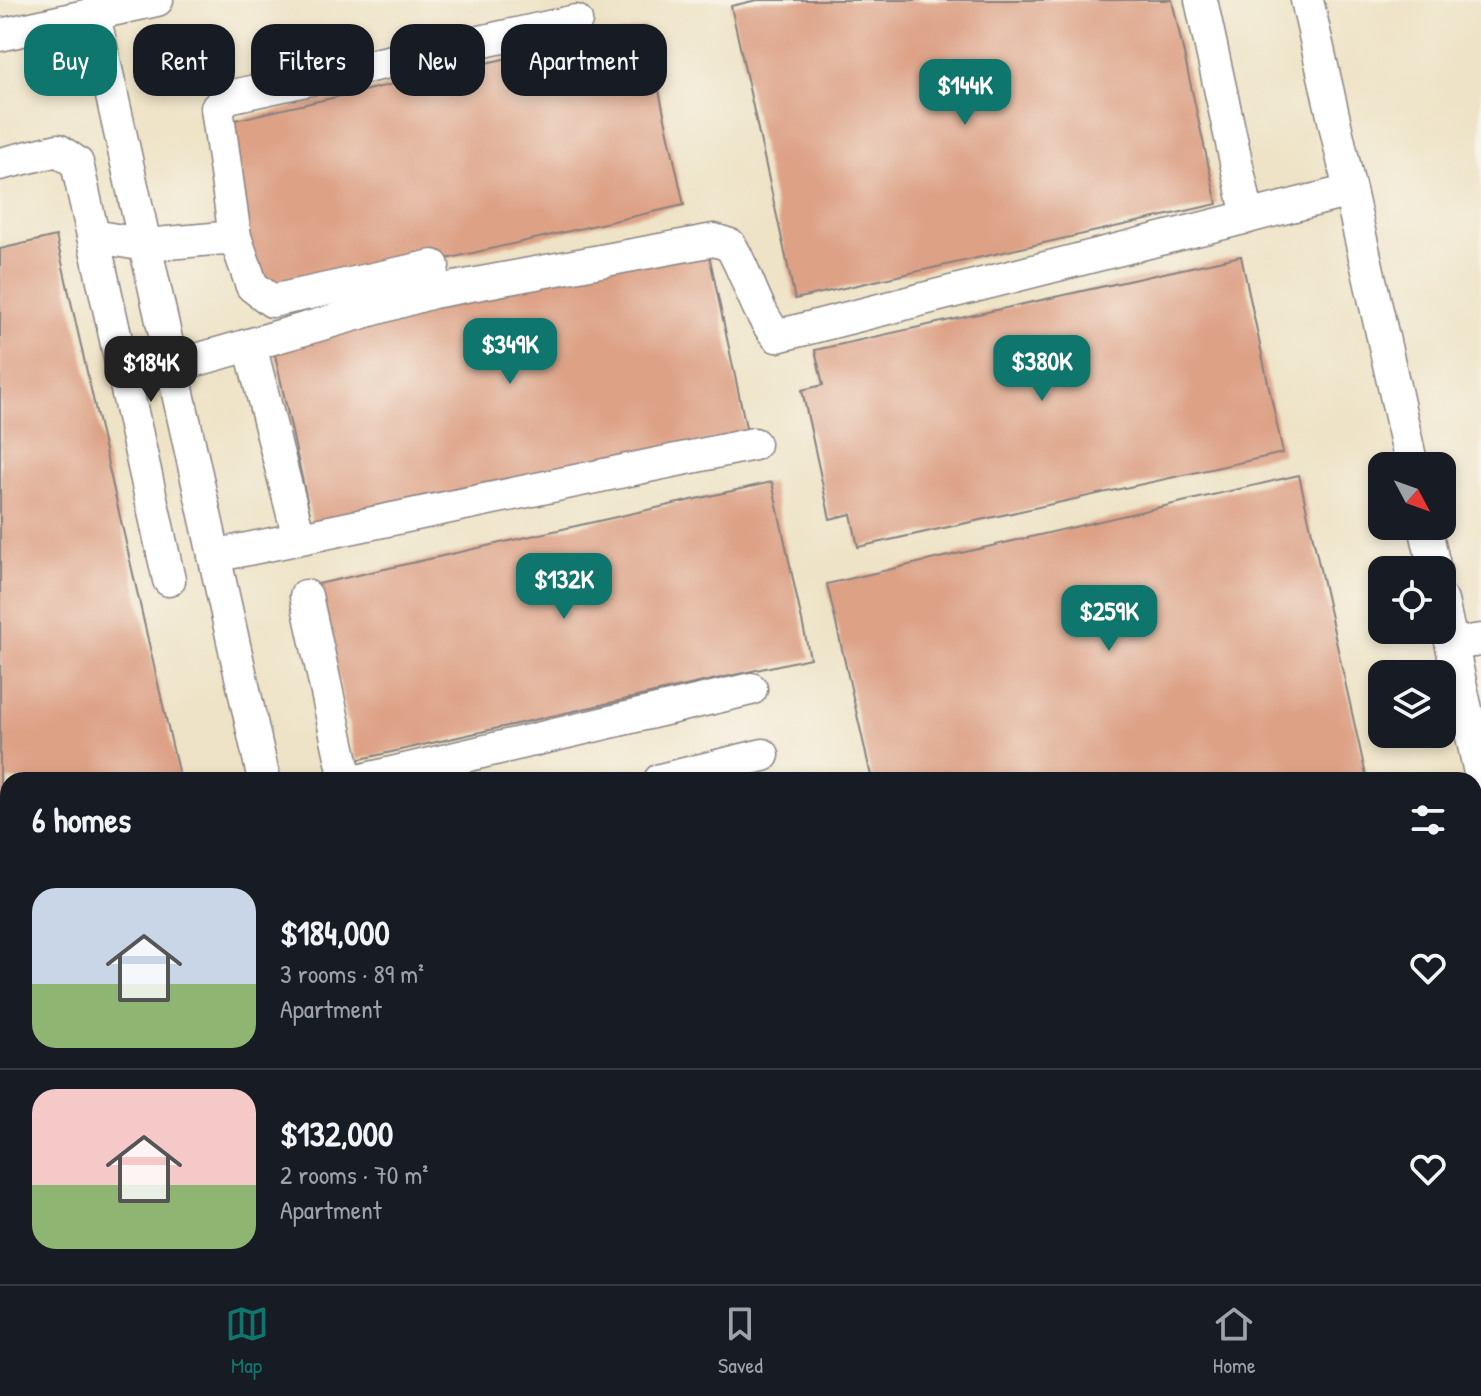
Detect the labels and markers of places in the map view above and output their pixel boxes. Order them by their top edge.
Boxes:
pin: $144K [909,59,1021,127]
pin: $349K [454,318,566,386]
pin: $380K [986,335,1098,403]
pin: $184K [95,336,207,404]
pin: $132K [508,553,620,621]
pin: $259K [1053,585,1165,653]

